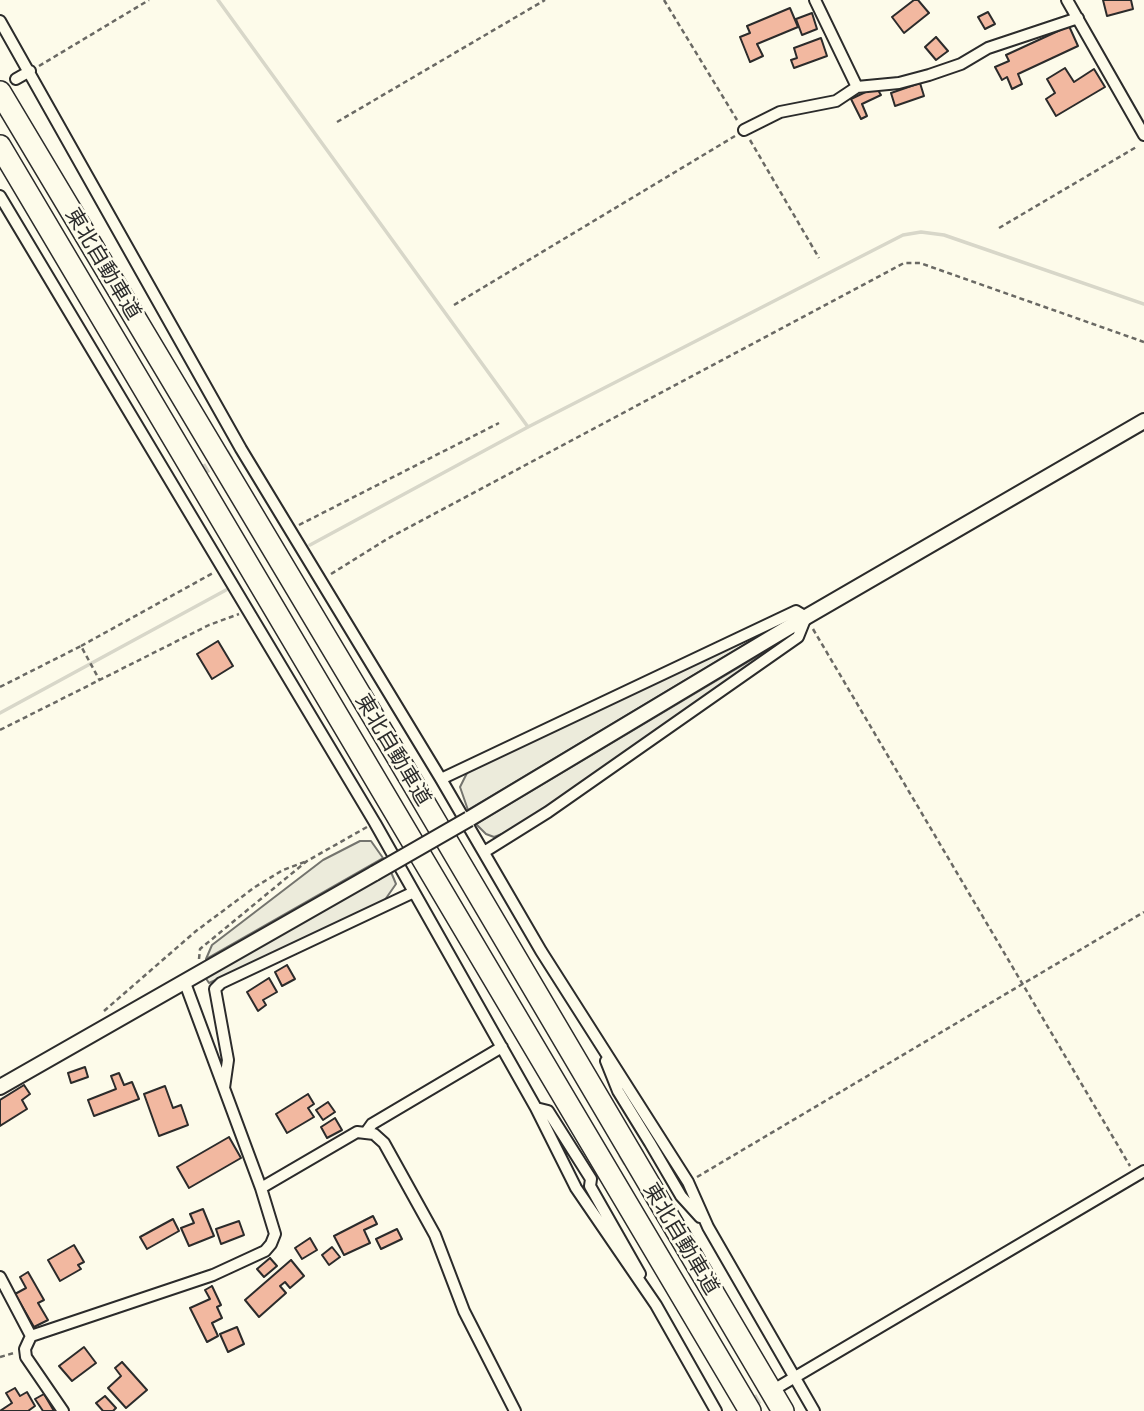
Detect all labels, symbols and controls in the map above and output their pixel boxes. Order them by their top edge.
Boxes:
street label: 東北自動車道 [60,204,146,324]
street label: 東北自動車道 [350,690,436,810]
street label: 東北自動車道 [638,1179,724,1299]

